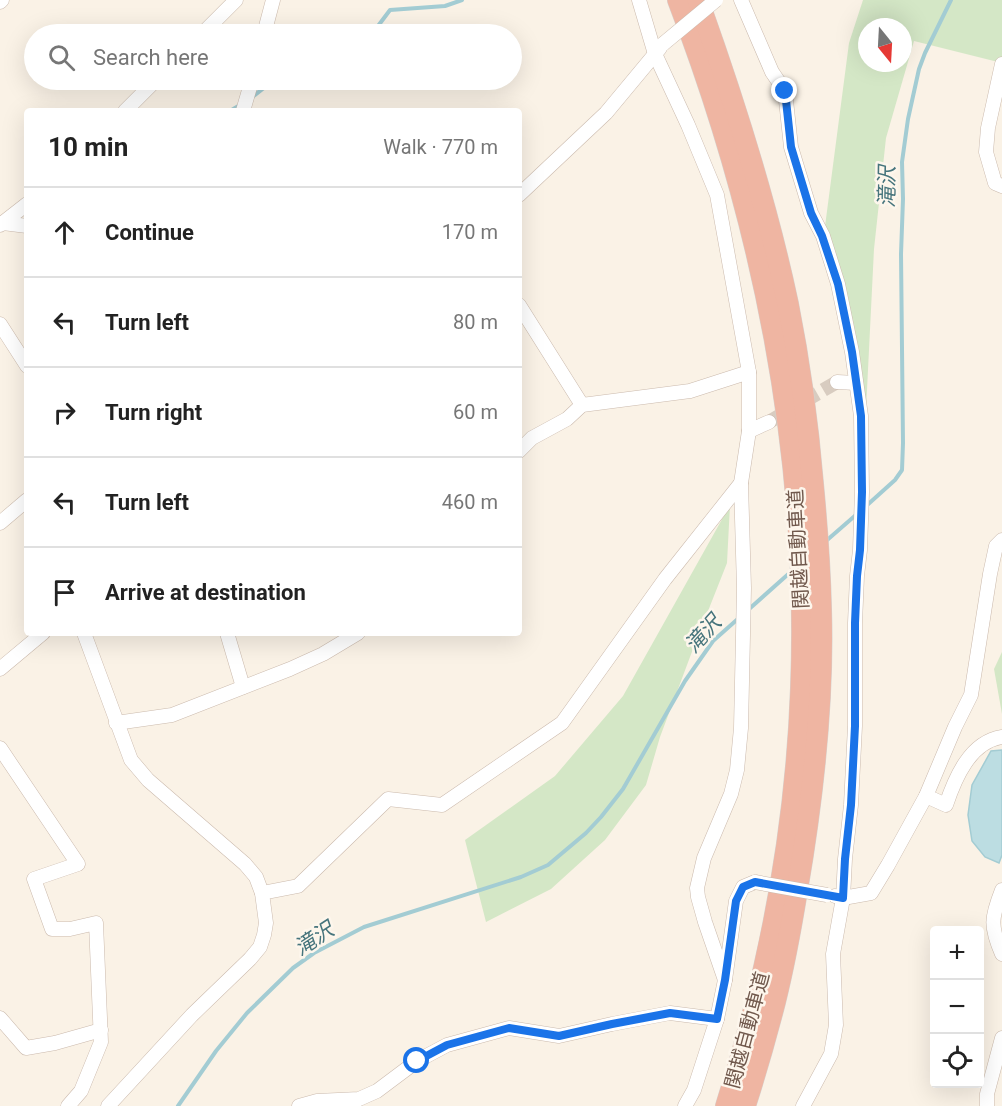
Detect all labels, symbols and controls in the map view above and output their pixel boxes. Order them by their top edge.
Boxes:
north arrow [858,18,912,72]
search box [24,24,522,90]
icon: search [45,41,78,74]
text: Search here [93,45,209,70]
route end [771,77,797,103]
text: 10 min [48,132,128,162]
text: Walk · 770 m [383,135,498,159]
water label: 滝沢 [875,163,899,208]
icon: ahead [48,216,81,249]
text: Continue [105,220,194,245]
text: 170 m [442,220,498,244]
icon: left [48,306,81,339]
text: Turn left [105,310,189,335]
text: 80 m [453,310,498,334]
icon: right [48,396,81,429]
text: Turn right [105,400,202,425]
text: 60 m [453,400,498,424]
icon: left [48,486,81,519]
street label: 関越自動車道 [783,488,813,610]
text: Turn left [105,490,189,515]
text: 460 m [442,490,498,514]
icon: arrive [48,576,81,609]
text: Arrive at destination [105,580,306,605]
water label: 滝沢 [680,608,728,658]
water label: 滝沢 [290,916,341,961]
map controls [930,926,984,1088]
button: + [930,926,984,980]
street label: 関越自動車道 [720,969,774,1091]
button: − [930,980,984,1034]
button: locate [930,1034,984,1088]
route start [403,1047,429,1073]

